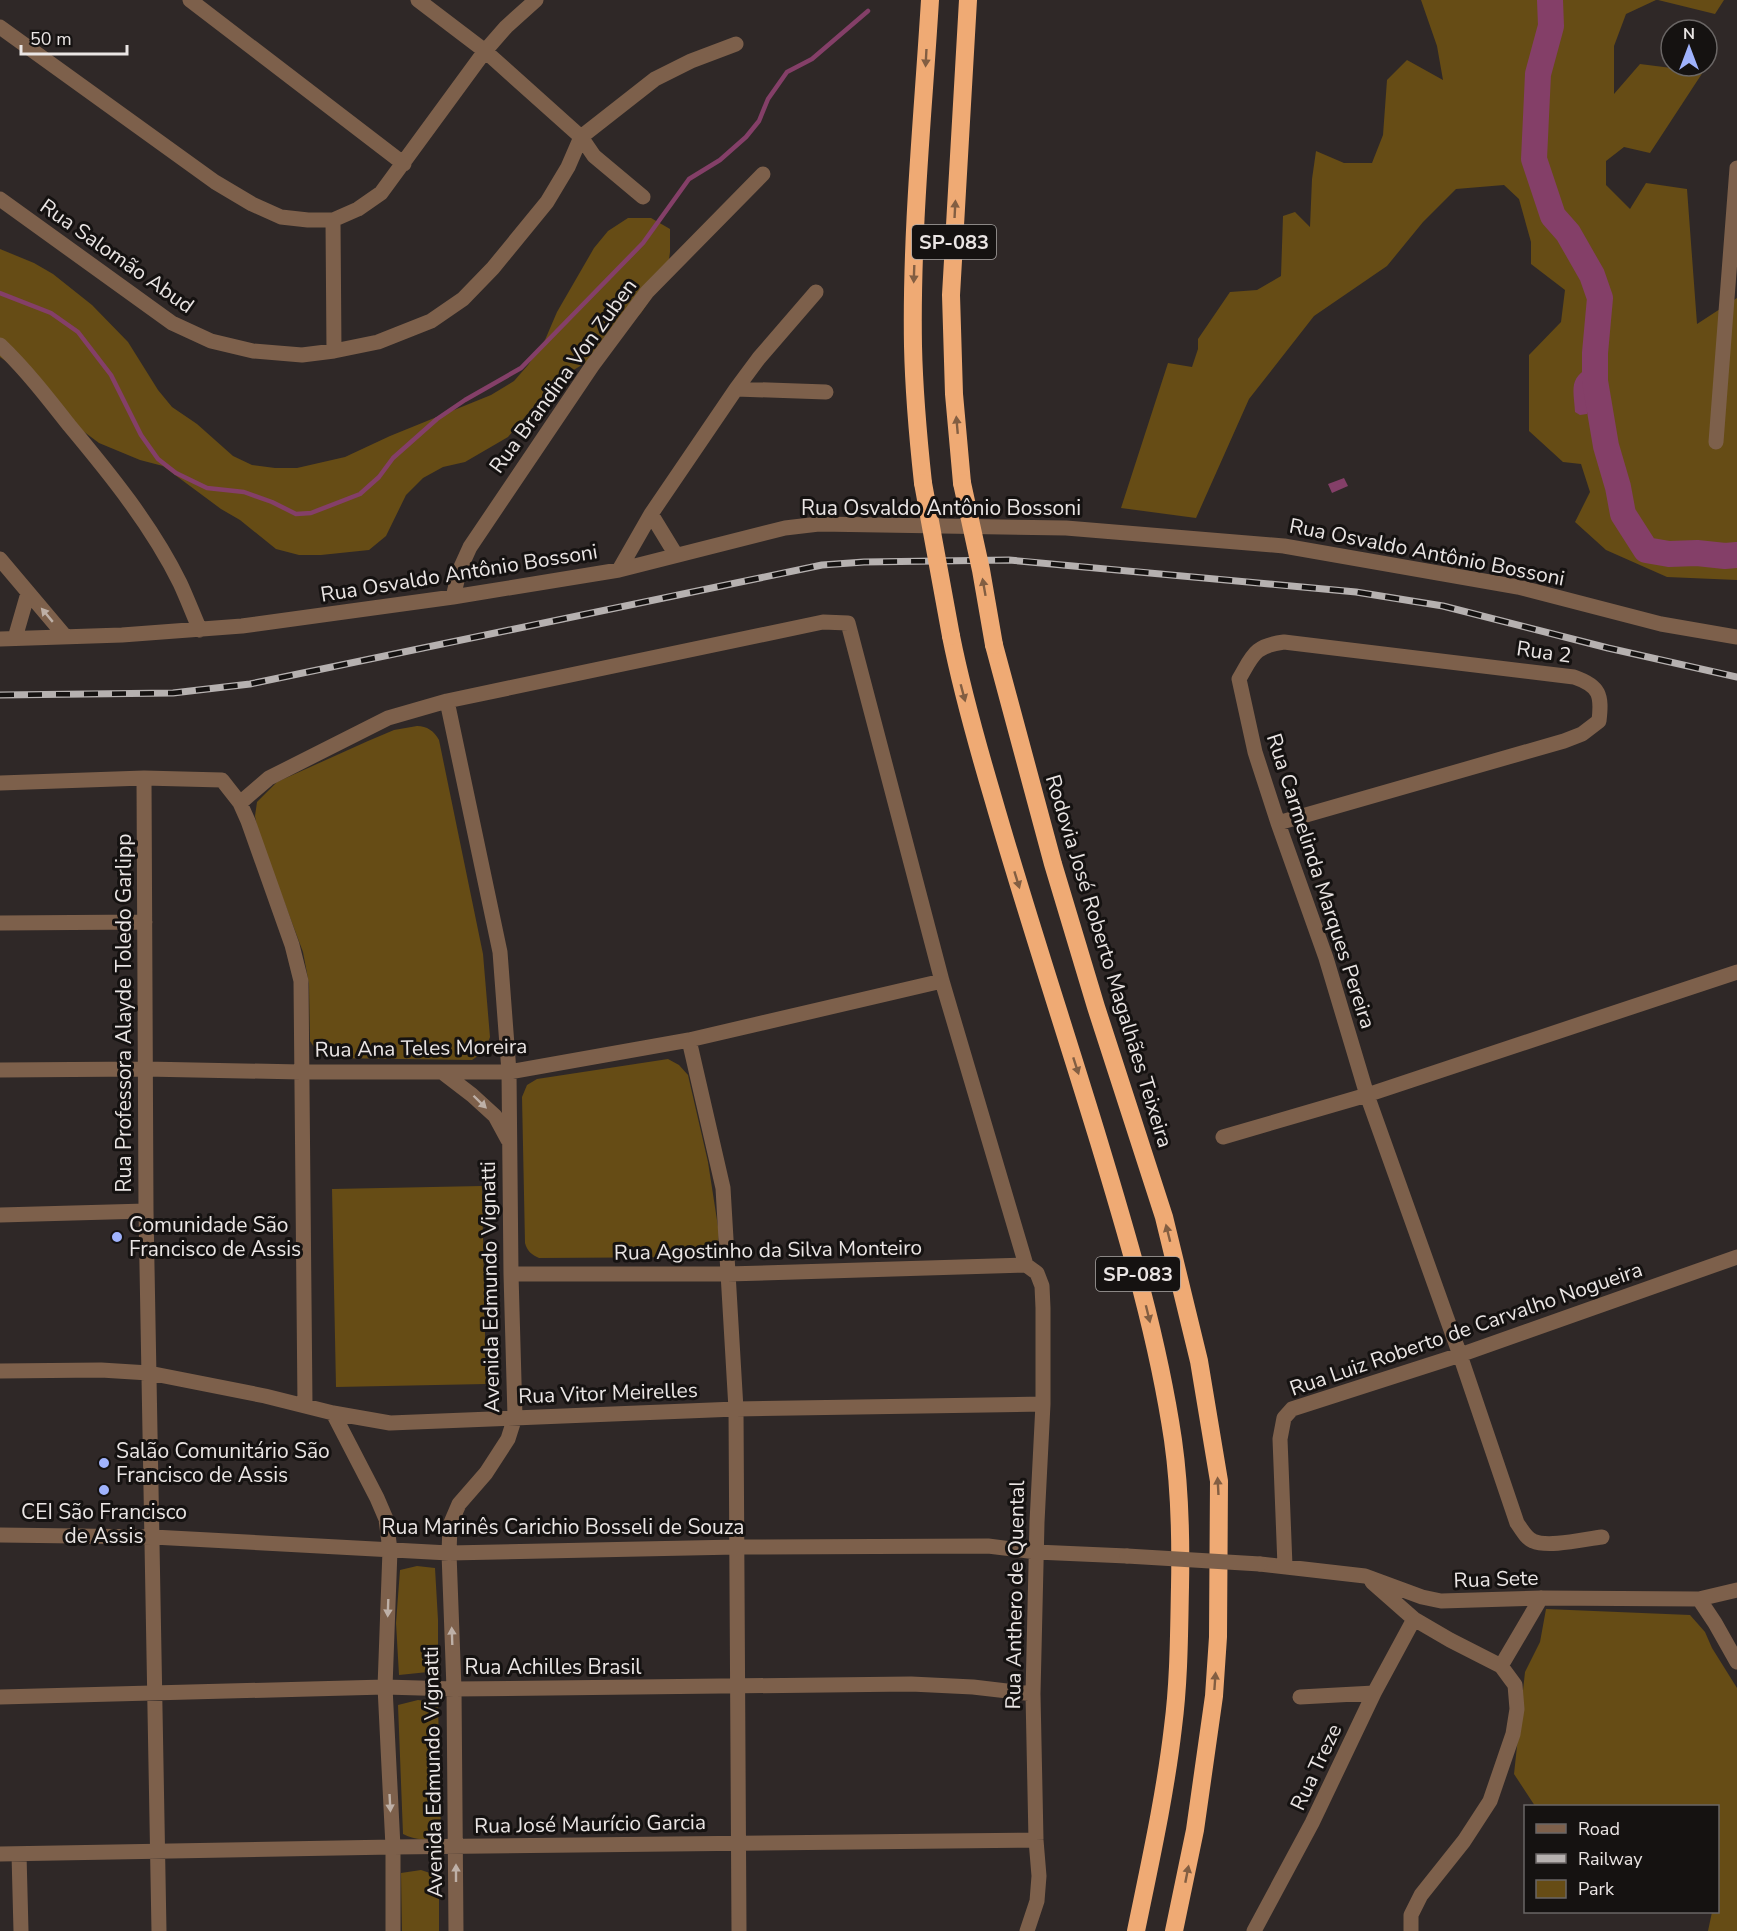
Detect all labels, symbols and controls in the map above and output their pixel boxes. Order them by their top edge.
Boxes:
scale bar [21,18,128,56]
north arrow [1659,18,1719,78]
text: N [1683,23,1695,45]
text: 50 m [30,27,72,51]
one-way arrow [921,49,931,68]
street label: Rua Salomão Abud [34,192,200,320]
one-way arrow [951,200,960,219]
road number: SP-083 [912,225,996,259]
one-way arrow [909,265,919,284]
street label: Rua Brandina Von Zuben [483,273,643,479]
one-way arrow [952,416,962,435]
street label: Rua Osvaldo Antônio Bossoni [801,494,1081,522]
street label: Rua Osvaldo Antônio Bossoni [1287,512,1567,592]
street label: Rua Osvaldo Antônio Bossoni [318,537,600,609]
one-way arrow [980,578,989,597]
one-way arrow [40,607,53,623]
street label: Rua 2 [1515,634,1573,670]
one-way arrow [959,684,968,702]
street label: Rua Carmelinda Marques Pereira [1260,730,1382,1032]
street label: Rodovia José Roberto Magalhães Teixeira [1039,771,1179,1151]
street label: Rua Professora Alayde Toledo Garlipp [110,834,138,1192]
one-way arrow [1013,871,1022,889]
street label: Rua Ana Teles Moreira [314,1032,528,1064]
one-way arrow [1071,1058,1081,1076]
one-way arrow [473,1095,487,1109]
street label: Avenida Edmundo Vignatti [474,1161,506,1413]
place label: Comunidade São Francisco de Assis [129,1211,301,1263]
one-way arrow [1163,1224,1173,1243]
marker: Comunidade São Francisco de Assis [110,1230,124,1244]
street label: Rua Agostinho da Silva Monteiro [614,1233,922,1267]
street label: Rua Luiz Roberto de Carvalho Nogueira [1286,1255,1646,1403]
road number: SP-083 [1096,1257,1180,1291]
one-way arrow [1144,1305,1154,1323]
street label: Rua Vitor Meirelles [518,1376,698,1410]
place label: Salão Comunitário São Francisco de Assis [116,1437,330,1489]
marker: Salão Comunitário São Francisco de Assis [97,1456,111,1470]
one-way arrow [1214,1477,1223,1496]
street label: Rua Anthero de Quental [999,1479,1031,1710]
marker: CEI São Francisco de Assis [97,1483,111,1497]
place label: CEI São Francisco de Assis [21,1498,187,1550]
street label: Rua Marinês Carichio Bosseli de Souza [382,1513,745,1541]
street label: Rua Sete [1453,1564,1539,1594]
one-way arrow [383,1599,393,1618]
one-way arrow [447,1626,456,1645]
street label: Avenida Edmundo Vignatti [417,1646,449,1898]
street label: Rua Achilles Brasil [464,1653,642,1681]
one-way arrow [1210,1672,1220,1691]
street label: Rua Treze [1284,1719,1348,1815]
one-way arrow [386,1794,395,1813]
legend [1524,1805,1719,1913]
street label: Rua José Maurício Garcia [474,1808,706,1840]
text: Road [1578,1817,1620,1841]
text: Railway [1578,1847,1643,1871]
one-way arrow [451,1863,461,1882]
one-way arrow [1183,1864,1192,1883]
text: Park [1578,1877,1615,1901]

